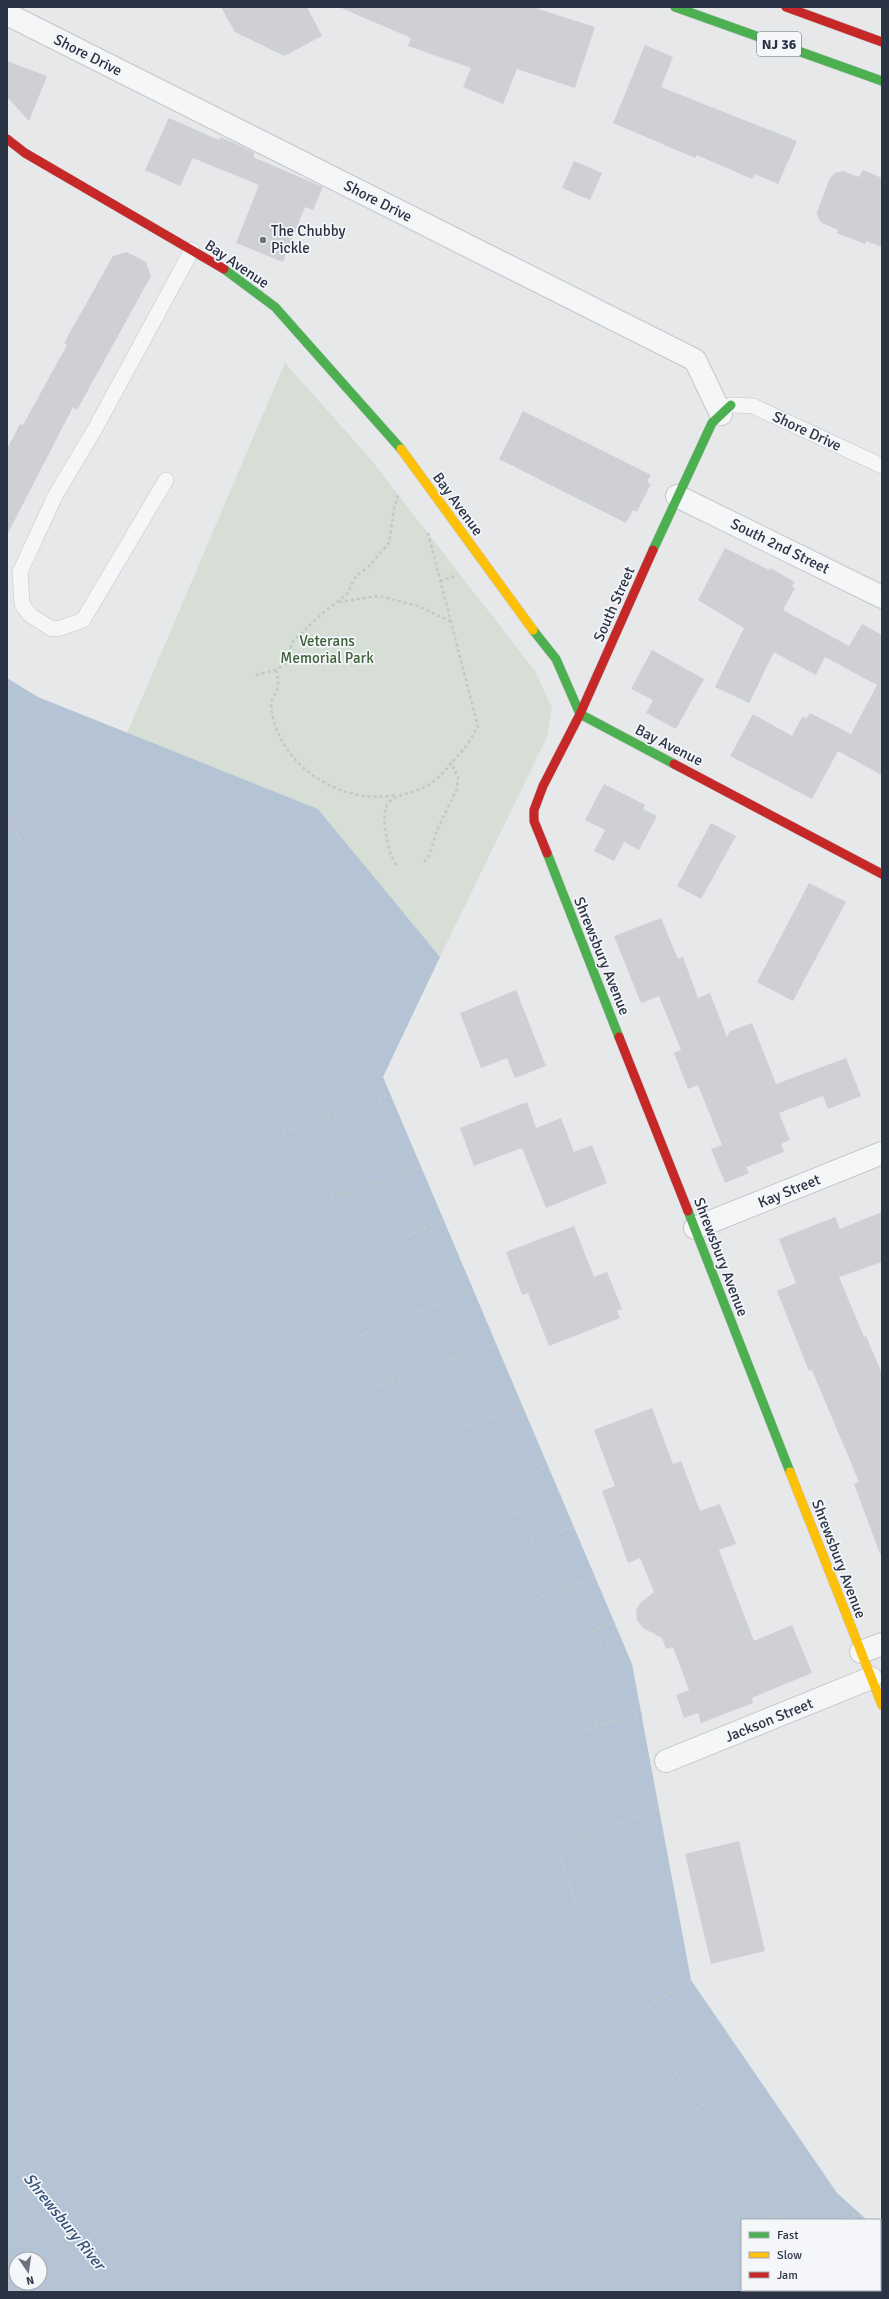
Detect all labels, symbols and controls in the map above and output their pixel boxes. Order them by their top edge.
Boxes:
street label: Shore Drive [51,30,125,80]
road number: NJ 36 [757,32,801,56]
street label: Shore Drive [341,176,415,226]
place label: The Chubby Pickle [271,222,346,257]
marker: The Chubby Pickle [258,235,268,245]
street label: Bay Avenue [201,236,273,292]
street label: Shore Drive [770,407,844,455]
street label: Bay Avenue [429,469,487,539]
street label: South 2nd Street [728,514,832,578]
street label: South Street [589,564,639,644]
park label: Veterans Memorial Park [280,632,374,667]
street label: Bay Avenue [632,720,706,770]
street label: Shrewsbury Avenue [570,894,634,1018]
street label: Kay Street [755,1170,823,1212]
street label: Shrewsbury Avenue [690,1195,752,1319]
street label: Shrewsbury Avenue [808,1497,870,1621]
street label: Jackson Street [722,1694,816,1746]
water label: Shrewsbury River [19,2169,111,2276]
legend [741,2219,881,2291]
text: Fast [777,2228,798,2243]
text: Slow [777,2248,802,2263]
north arrow [8,2251,48,2291]
text: Jam [777,2268,798,2283]
text: N [25,2273,35,2287]

